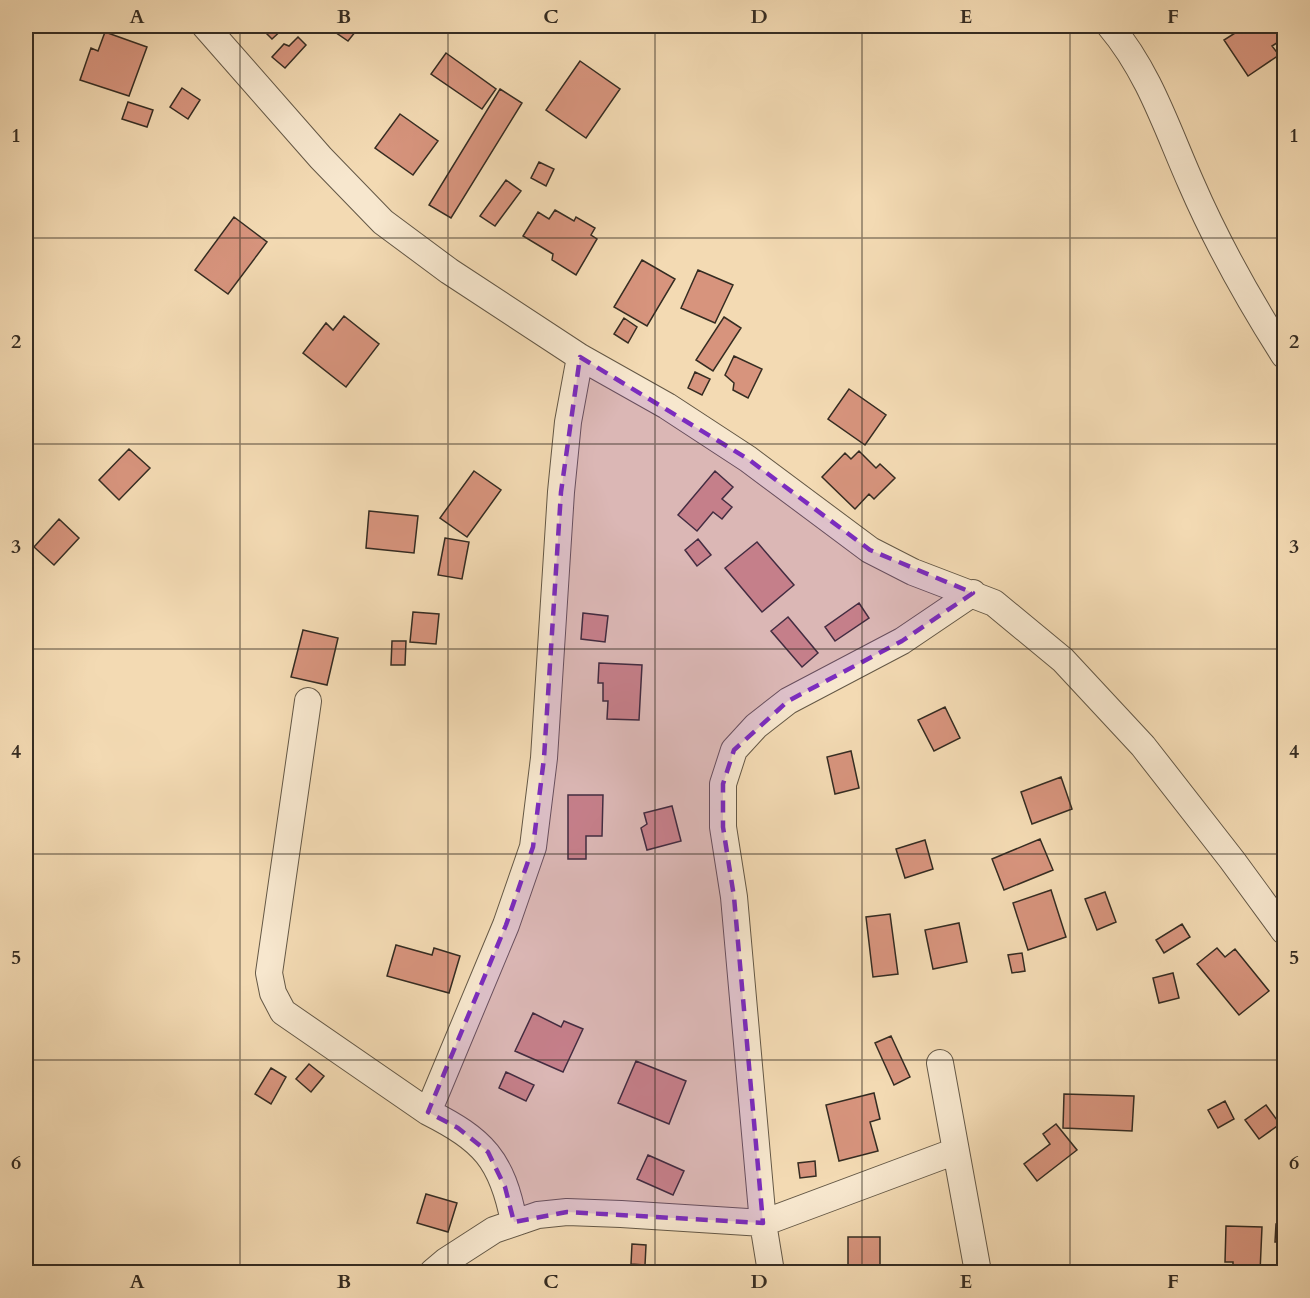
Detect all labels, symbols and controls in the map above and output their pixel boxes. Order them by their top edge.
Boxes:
text: A [129,3,145,30]
text: B [337,3,351,30]
text: C [543,3,559,30]
text: D [750,3,768,30]
text: E [960,3,972,30]
text: F [1167,3,1179,30]
text: 1 [11,122,21,149]
text: 1 [1289,122,1299,149]
text: 2 [11,328,21,355]
text: 2 [1289,328,1299,355]
text: 3 [11,533,21,560]
text: 3 [1289,533,1299,560]
text: 4 [11,738,21,765]
text: 4 [1289,738,1299,765]
text: 5 [11,944,21,971]
text: 5 [1289,944,1299,971]
text: 6 [11,1149,21,1176]
text: 6 [1289,1149,1299,1176]
text: A [129,1268,145,1295]
text: B [337,1268,351,1295]
text: C [543,1268,559,1295]
text: D [750,1268,768,1295]
text: E [960,1268,972,1295]
text: F [1167,1268,1179,1295]

